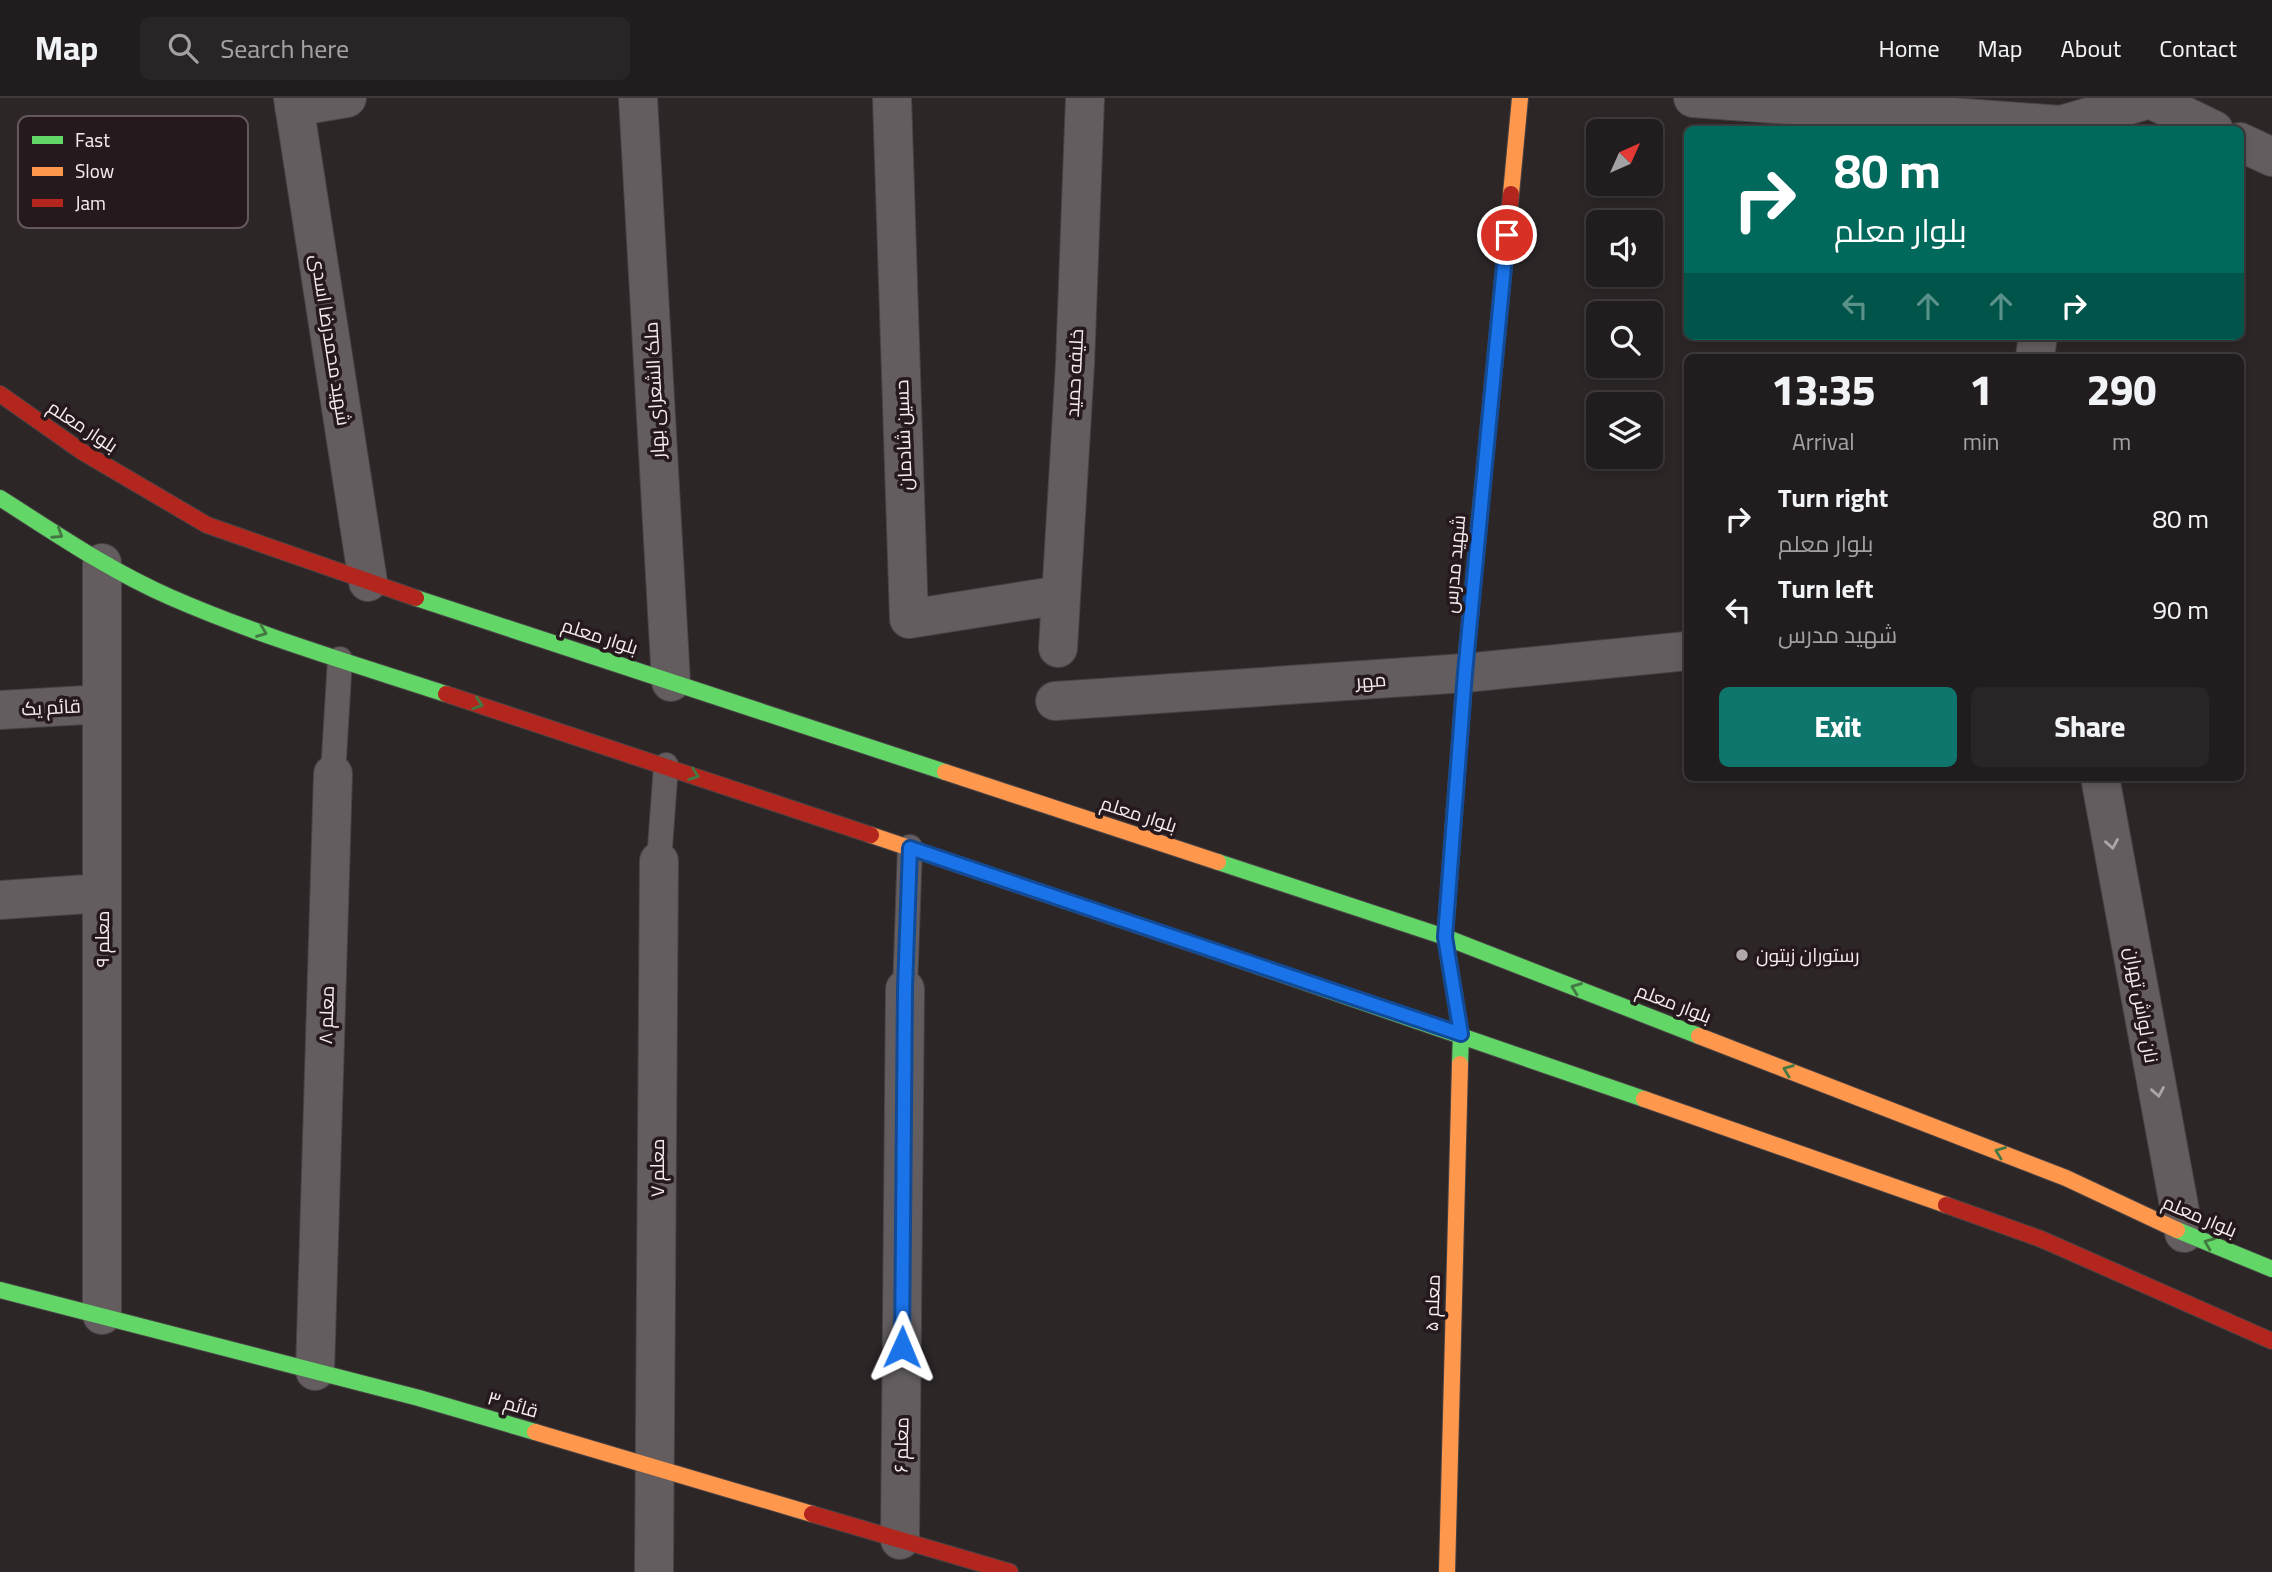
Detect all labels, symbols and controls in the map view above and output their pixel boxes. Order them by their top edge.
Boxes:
text: Map [35,17,98,79]
search box [140,17,630,80]
text: Search here [220,24,349,73]
text: Home [1879,26,1940,71]
text: Map [1978,26,2022,71]
text: About [2060,26,2121,71]
text: Contact [2159,26,2237,71]
icon: search [164,29,202,67]
legend [18,116,248,228]
north arrow [1586,119,1662,196]
map controls [1586,119,1663,469]
text: Fast [75,122,110,158]
text: 80 m [1834,124,1941,216]
text: Slow [75,153,114,189]
icon: right [1719,154,1810,245]
text: Jam [75,185,106,221]
text: بلوار معلم [1834,200,1967,260]
pin [1477,205,1537,265]
button: sound [1586,210,1663,287]
icon: arrive [1488,216,1526,254]
street label: شهید محمدرضا اسدی [300,252,362,428]
icon: left [1836,287,1874,325]
icon: ahead [1909,287,1947,325]
icon: ahead [1982,287,2020,325]
icon: right [2055,287,2093,325]
button: search [1586,301,1663,378]
street label: ملک الشعرای بهار [632,321,676,460]
street label: خلیفه حمید [1054,328,1094,418]
text: 13:35 [1771,350,1875,429]
text: 1 [1969,350,1993,429]
text: 290 [2087,350,2157,429]
street label: حسین شادمان [883,379,923,491]
street label: بلوار معلم [40,389,126,463]
button: layers [1586,392,1663,469]
text: Arrival [1792,420,1855,463]
text: min [1963,420,1999,463]
text: m [2112,420,2131,463]
text: Turn right [1778,473,1888,522]
text: 80 m [2152,494,2209,543]
icon: right [1719,500,1757,538]
street label: شهید مدرس [1432,513,1476,615]
text: بلوار معلم [1778,522,1873,565]
one-way arrow [50,526,63,539]
text: Turn left [1778,564,1873,613]
text: 90 m [2152,585,2209,634]
icon: left [1719,591,1757,629]
street label: بلوار معلم [557,607,643,665]
text: شهید مدرس [1778,613,1897,656]
one-way arrow [256,624,268,638]
street label: مهر [1354,661,1387,699]
street label: قائم یک [20,687,82,727]
button: Exit [1719,687,1957,767]
button: Share [1971,687,2209,767]
one-way arrow [472,696,484,710]
one-way arrow [688,766,700,781]
street label: بلوار معلم [1096,785,1182,843]
one-way arrow [2104,838,2119,850]
street label: معلم ۹ [84,911,120,967]
place label: رستوران زیتون [1756,937,1860,973]
street label: نان لواش تهران [2114,944,2170,1066]
marker: رستوران زیتون [1734,947,1750,963]
street label: بلوار معلم [1631,972,1717,1034]
one-way arrow [1571,982,1583,996]
street label: معلم ۸ [307,985,345,1045]
one-way arrow [1783,1064,1795,1078]
one-way arrow [2150,1086,2165,1098]
street label: معلم ۷ [639,1139,675,1197]
one-way arrow [1995,1147,2007,1161]
street label: بلوار معلم [2157,1184,2243,1248]
one-way arrow [2203,1238,2215,1252]
street label: معلم ۵ [1413,1274,1451,1332]
position arrow [865,1310,939,1384]
street label: قائم ۳ [483,1380,543,1428]
street label: معلم ۶ [883,1417,919,1473]

